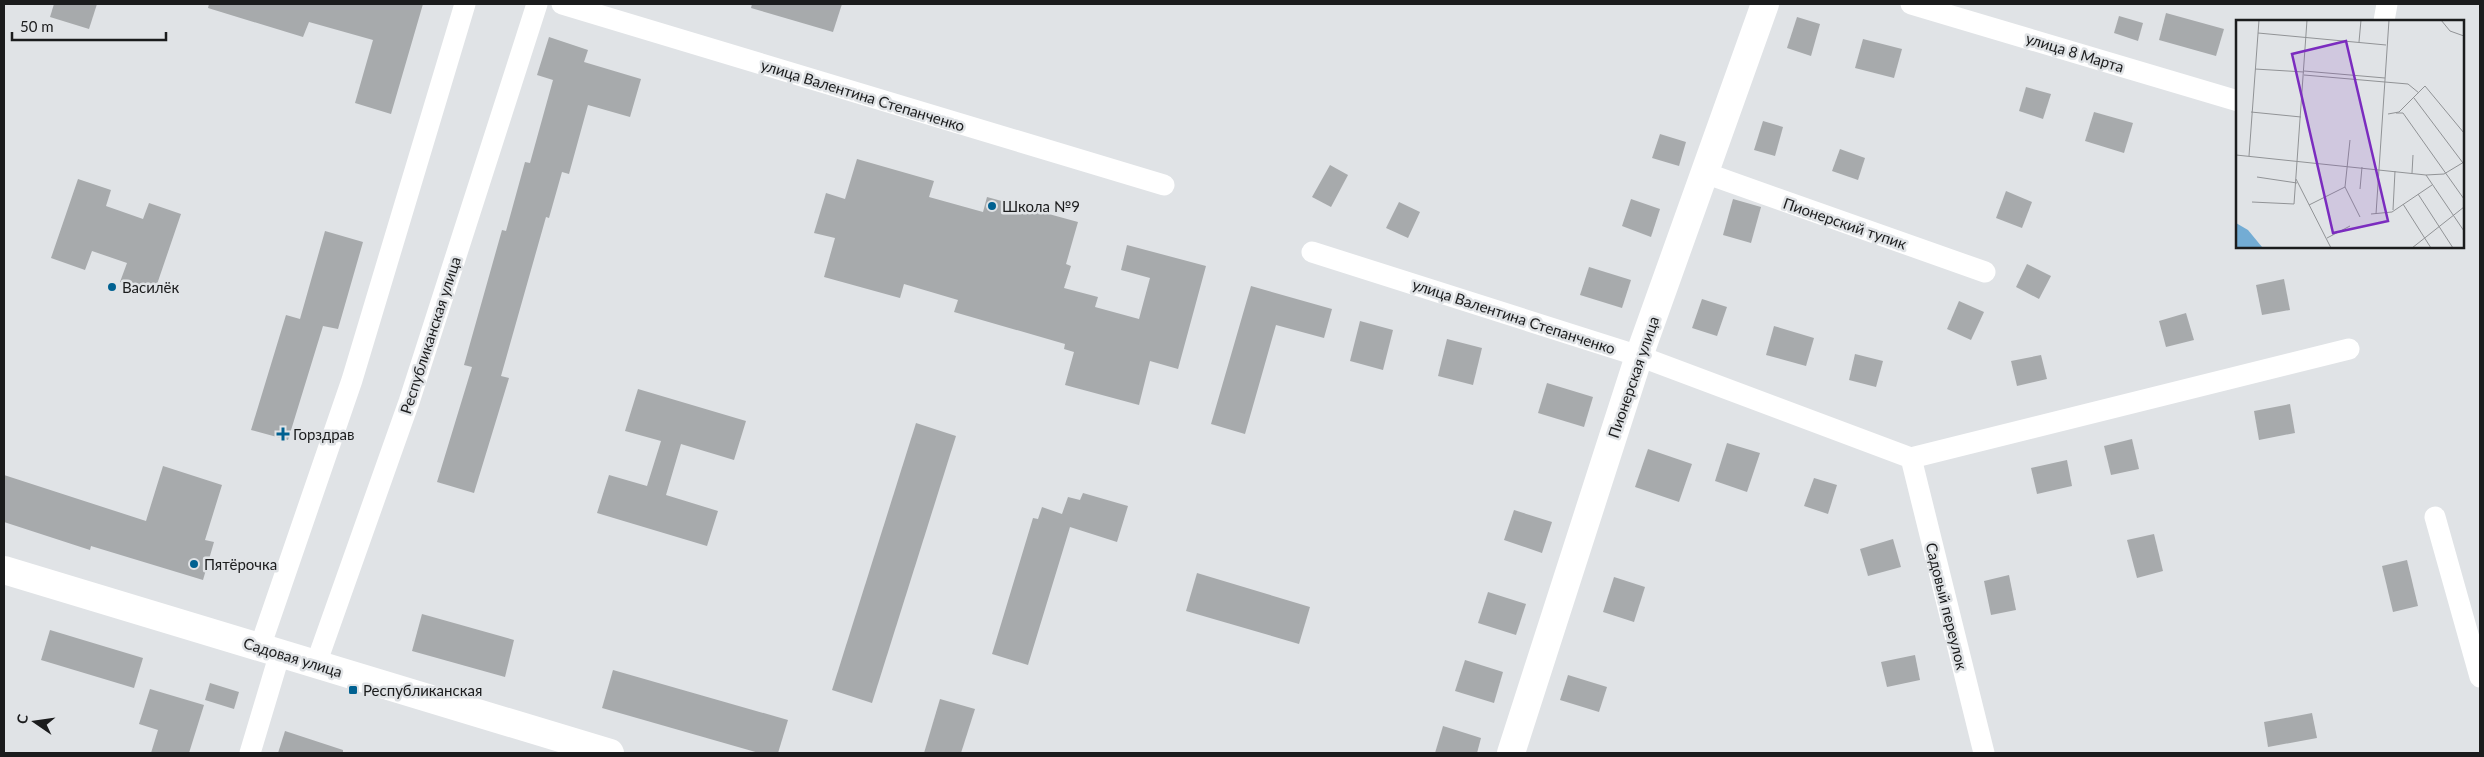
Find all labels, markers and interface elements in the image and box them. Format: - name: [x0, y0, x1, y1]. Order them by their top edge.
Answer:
- scale bar: [12, 10, 166, 42]
- text: 50 m: [20, 17, 54, 35]
- inset map: [2236, 20, 2464, 248]
- street label: улица 8 Марта: [2024, 29, 2126, 75]
- street label: улица Валентина Степанченко: [759, 55, 967, 135]
- street label: Пионерский тупик: [1781, 193, 1909, 253]
- place label: Школа №9: [1002, 197, 1080, 215]
- marker: Школа №9: [986, 200, 998, 212]
- street label: Республиканская улица: [396, 254, 464, 416]
- street label: улица Валентина Степанченко: [1410, 275, 1618, 357]
- place label: Василёк: [122, 278, 180, 296]
- marker: Василёк: [106, 281, 118, 293]
- street label: Пионерская улица: [1604, 314, 1662, 440]
- place label: Горздрав: [293, 425, 355, 443]
- marker: Горздрав: [277, 428, 289, 440]
- street label: Садовый переулок: [1922, 541, 1972, 672]
- place label: Пятёрочка: [204, 555, 277, 573]
- marker: Пятёрочка: [188, 558, 200, 570]
- street label: Садовая улица: [241, 633, 345, 681]
- place label: Республиканская: [363, 681, 482, 699]
- marker: Республиканская: [347, 684, 359, 696]
- north arrow: [10, 697, 60, 747]
- text: С: [13, 712, 31, 725]

